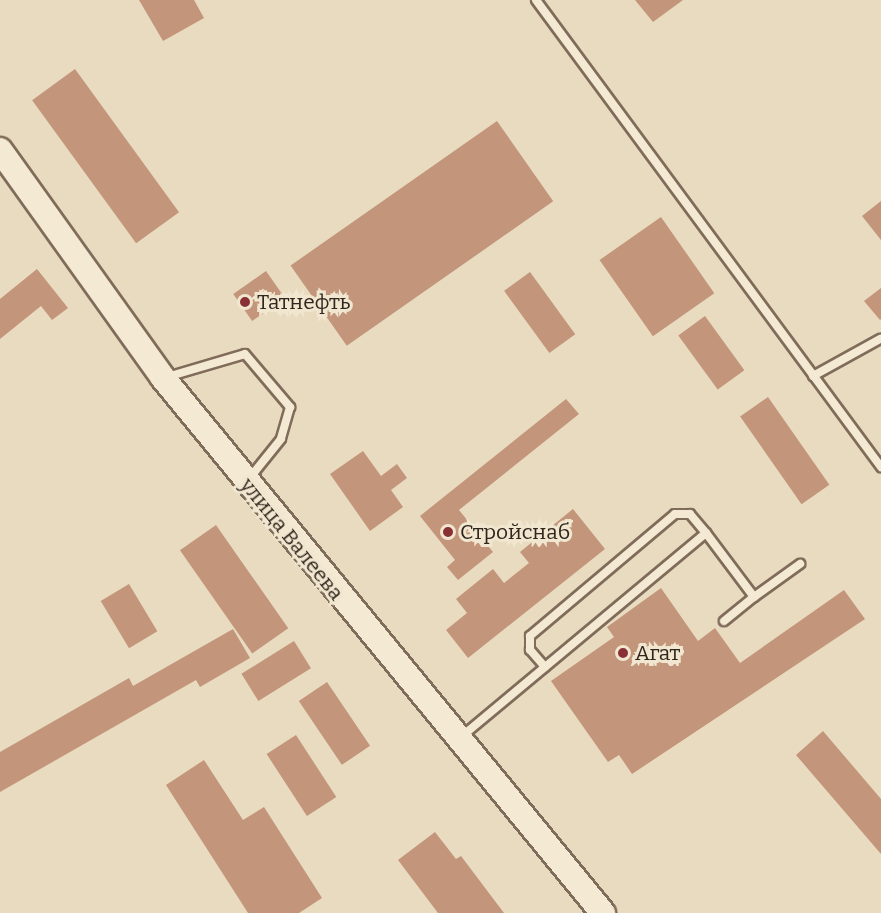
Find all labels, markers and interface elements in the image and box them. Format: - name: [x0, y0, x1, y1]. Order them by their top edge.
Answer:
- place label: Татнефть: [257, 289, 350, 315]
- marker: Татнефть: [238, 295, 252, 309]
- street label: улица Валеева: [235, 473, 349, 605]
- place label: Стройснаб: [460, 519, 570, 545]
- marker: Стройснаб: [441, 525, 455, 539]
- place label: Агат: [635, 640, 680, 666]
- marker: Агат: [616, 646, 630, 660]

